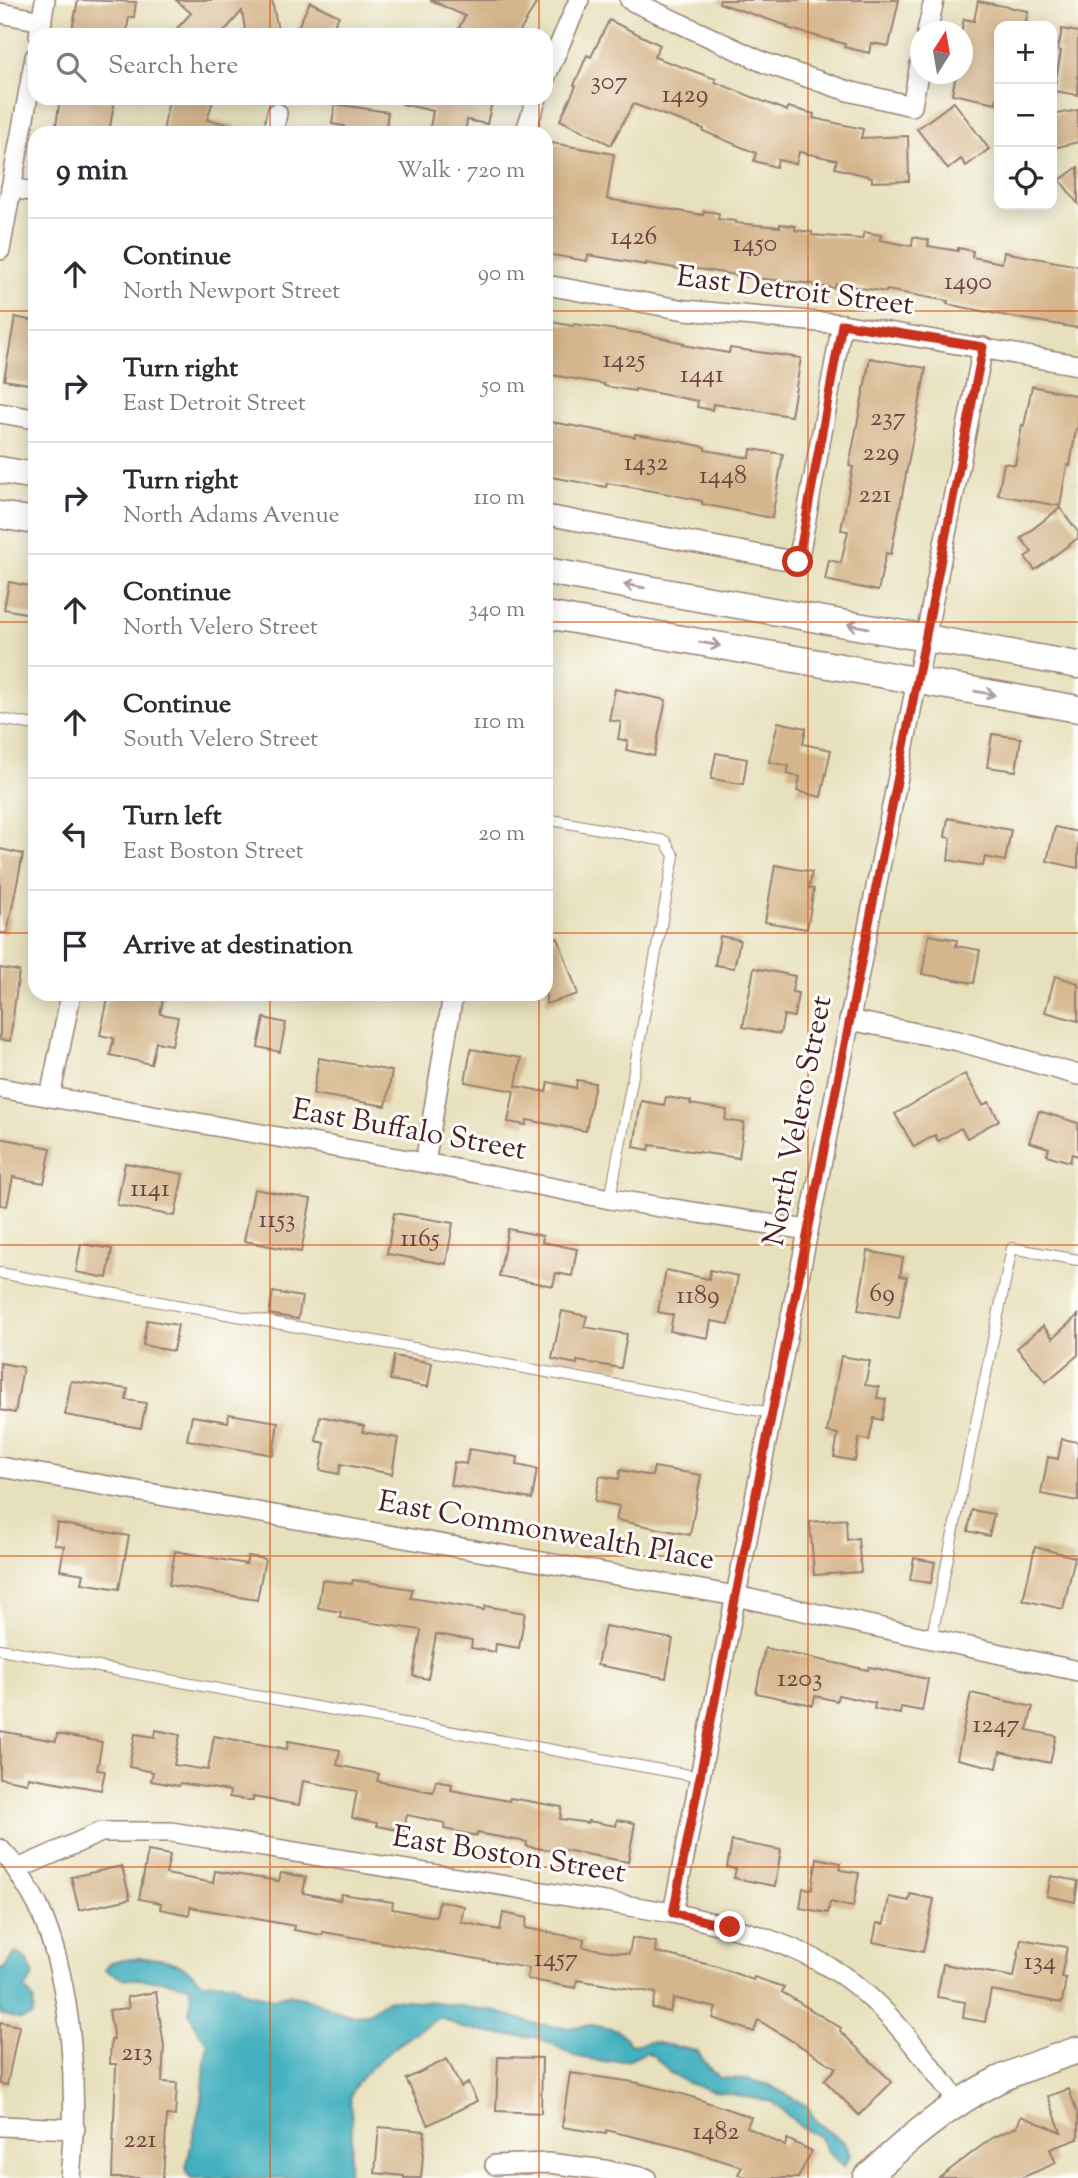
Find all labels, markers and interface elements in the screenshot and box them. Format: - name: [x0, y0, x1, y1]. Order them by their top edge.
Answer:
- north arrow: [910, 21, 973, 84]
- map controls: [994, 21, 1057, 210]
- button: +: [994, 21, 1057, 84]
- search box: [28, 28, 553, 105]
- icon: search: [52, 48, 90, 86]
- text: Search here: [108, 48, 238, 85]
- house number: 307: [590, 64, 628, 101]
- house number: 1429: [662, 77, 708, 114]
- button: −: [994, 84, 1057, 147]
- button: locate: [994, 147, 1057, 210]
- text: 9 min: [56, 150, 128, 193]
- text: Walk · 720 m: [397, 155, 525, 188]
- house number: 1426: [610, 219, 658, 256]
- house number: 1450: [733, 226, 777, 263]
- text: Continue: [123, 239, 231, 276]
- icon: ahead: [56, 255, 94, 293]
- street label: East Detroit Street: [674, 256, 916, 328]
- text: 90 m: [478, 258, 525, 291]
- house number: 1490: [944, 264, 992, 301]
- text: North Newport Street: [123, 276, 340, 309]
- house number: 1425: [602, 342, 646, 379]
- text: Turn right: [123, 351, 238, 388]
- house number: 1441: [680, 357, 724, 394]
- icon: right: [56, 367, 94, 405]
- text: 50 m: [481, 370, 525, 403]
- text: East Detroit Street: [123, 388, 306, 421]
- house number: 237: [870, 400, 906, 437]
- house number: 229: [863, 435, 899, 472]
- house number: 1432: [624, 445, 668, 482]
- house number: 1448: [699, 458, 747, 495]
- text: Turn right: [123, 463, 238, 500]
- house number: 221: [858, 477, 892, 514]
- icon: right: [56, 479, 94, 517]
- text: 110 m: [474, 482, 525, 515]
- text: North Adams Avenue: [123, 500, 339, 533]
- route start: [782, 546, 813, 577]
- text: Continue: [123, 575, 231, 612]
- one-way arrow: [623, 579, 646, 592]
- icon: ahead: [56, 591, 94, 629]
- text: 340 m: [468, 594, 525, 627]
- text: North Velero Street: [123, 612, 318, 645]
- one-way arrow: [847, 619, 870, 632]
- one-way arrow: [698, 638, 721, 651]
- one-way arrow: [973, 686, 996, 700]
- text: Continue: [123, 687, 231, 724]
- icon: ahead: [56, 703, 94, 741]
- text: 110 m: [474, 706, 525, 739]
- text: South Velero Street: [123, 724, 318, 757]
- text: Turn left: [123, 799, 222, 836]
- icon: left: [56, 815, 94, 853]
- text: 20 m: [478, 818, 525, 851]
- text: East Boston Street: [123, 836, 304, 869]
- icon: arrive: [56, 927, 94, 965]
- text: Arrive at destination: [123, 928, 353, 965]
- street label: North Velero Street: [754, 992, 844, 1250]
- street label: East Buffalo Street: [289, 1089, 529, 1173]
- house number: 1141: [130, 1171, 170, 1208]
- house number: 1153: [258, 1202, 296, 1239]
- house number: 1165: [400, 1221, 440, 1258]
- house number: 69: [869, 1276, 895, 1313]
- house number: 1189: [676, 1278, 720, 1315]
- street label: East Commonwealth Place: [375, 1481, 717, 1583]
- house number: 1203: [777, 1661, 823, 1698]
- house number: 1247: [972, 1707, 1020, 1744]
- street label: East Boston Street: [389, 1816, 629, 1896]
- route end: [714, 1911, 745, 1942]
- house number: 1457: [534, 1941, 578, 1978]
- house number: 134: [1024, 1944, 1056, 1981]
- house number: 213: [121, 2035, 153, 2072]
- house number: 1482: [693, 2114, 739, 2151]
- house number: 221: [123, 2122, 157, 2159]

